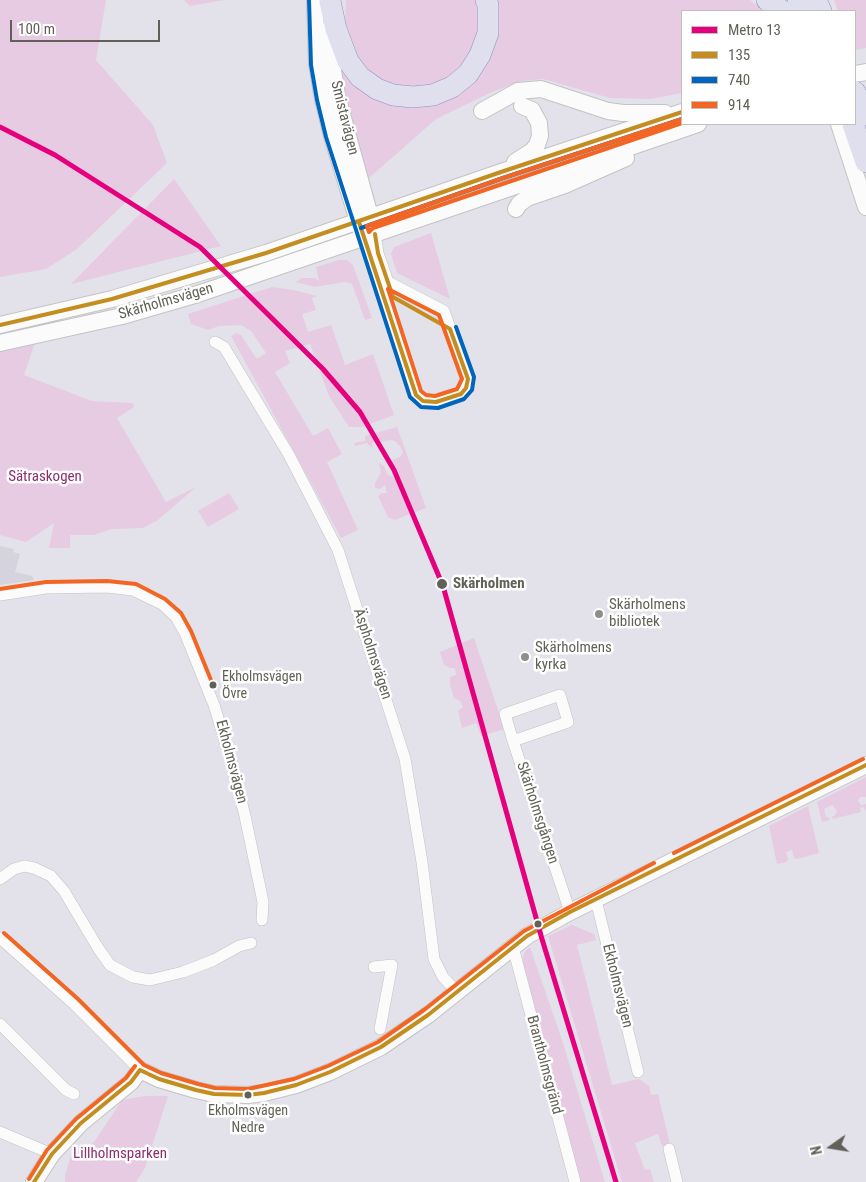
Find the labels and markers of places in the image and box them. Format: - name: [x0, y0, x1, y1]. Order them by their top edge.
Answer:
- place label: Skärholmen: [453, 575, 525, 593]
- marker: Skärholmen: [435, 577, 449, 591]
- place label: Skärholmens bibliotek: [609, 596, 686, 631]
- marker: Skärholmens bibliotek: [593, 608, 605, 620]
- place label: Skärholmens kyrka: [535, 639, 612, 674]
- marker: Skärholmens kyrka: [519, 651, 531, 663]
- place label: Ekholmsvägen Övre: [222, 669, 302, 702]
- marker: Ekholmsvägen Övre: [208, 680, 218, 690]
- unlabelled marker: [533, 919, 543, 929]
- marker: Ekholmsvägen Nedre: [243, 1090, 253, 1100]
- place label: Ekholmsvägen Nedre: [208, 1103, 288, 1136]

